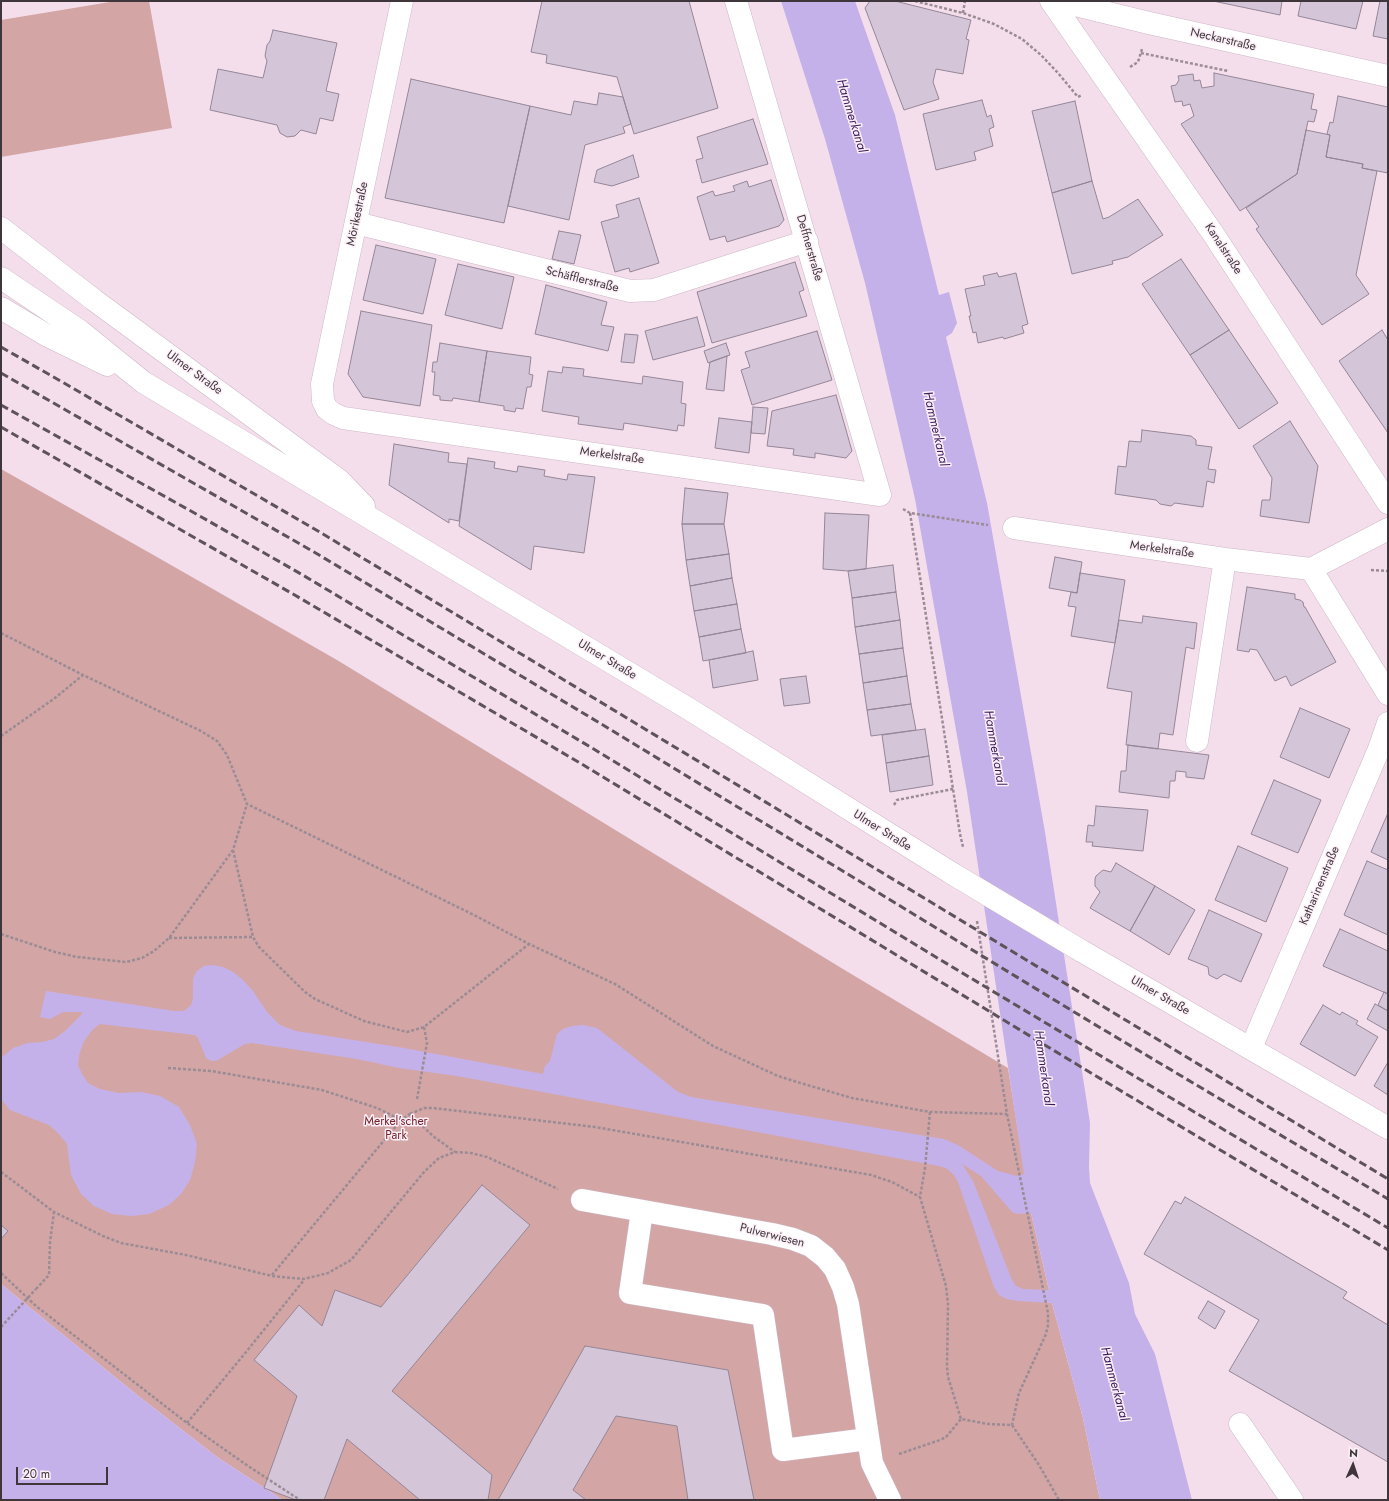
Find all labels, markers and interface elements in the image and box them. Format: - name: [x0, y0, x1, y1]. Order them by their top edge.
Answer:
- street label: Neckarstraße: [1189, 25, 1257, 55]
- water label: Hammerkanal: [832, 77, 870, 155]
- street label: Mörikestraße: [344, 181, 372, 247]
- street label: Deffnerstraße: [793, 213, 825, 283]
- street label: Kanalstraße: [1201, 221, 1245, 277]
- street label: Schäfflerstraße: [544, 264, 620, 296]
- street label: Ulmer Straße: [163, 348, 225, 398]
- water label: Hammerkanal: [919, 390, 951, 468]
- street label: Merkelstraße: [579, 444, 645, 468]
- street label: Merkelstraße: [1129, 538, 1195, 562]
- street label: Ulmer Straße: [575, 637, 639, 683]
- water label: Hammerkanal: [980, 709, 1008, 787]
- street label: Ulmer Straße: [850, 807, 914, 855]
- street label: Katharinenstraße: [1297, 844, 1343, 928]
- street label: Ulmer Straße: [1128, 973, 1192, 1019]
- water label: Hammerkanal: [1030, 1029, 1056, 1107]
- park label: Merkel'scher Park: [364, 1115, 428, 1143]
- street label: Pulverwiesen: [738, 1221, 806, 1251]
- water label: Hammerkanal: [1097, 1345, 1131, 1423]
- north arrow: [1333, 1445, 1373, 1485]
- text: N: [1349, 1445, 1358, 1461]
- scale bar: [18, 1459, 110, 1485]
- text: 20 m: [23, 1465, 50, 1483]

